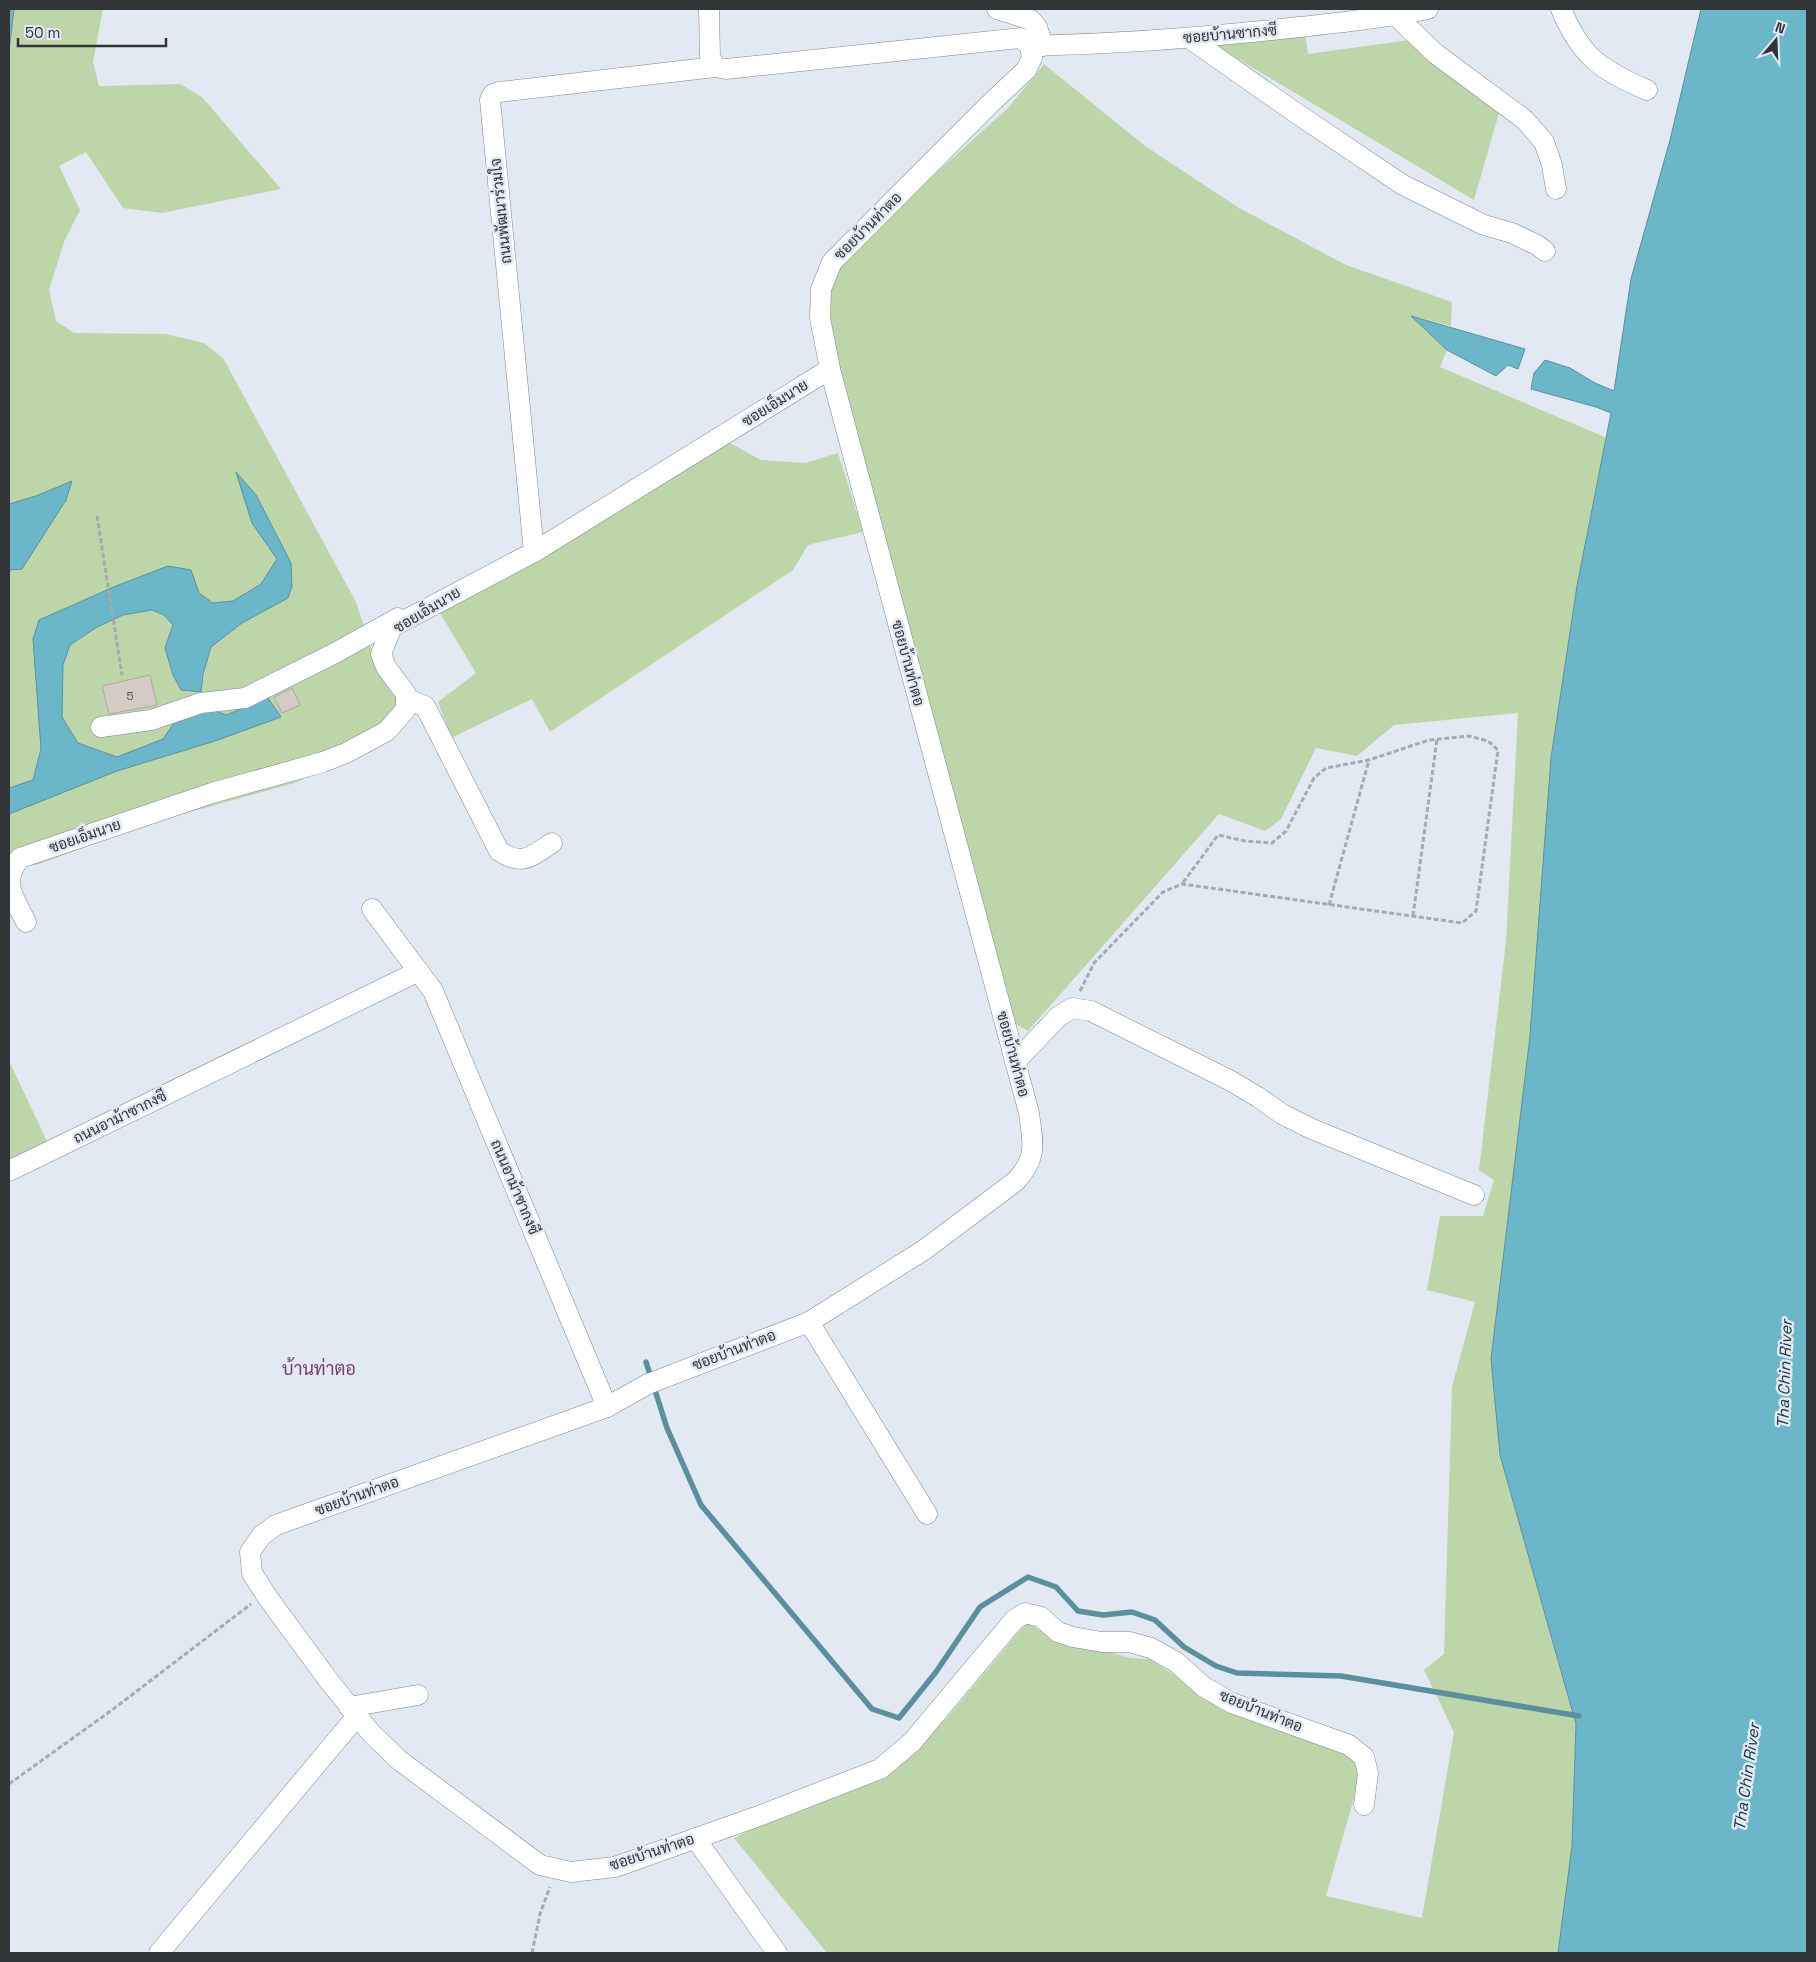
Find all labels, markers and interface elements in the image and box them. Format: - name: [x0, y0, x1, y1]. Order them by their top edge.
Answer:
- scale bar: [18, 15, 165, 47]
- north arrow: [1751, 15, 1801, 65]
- text: N: [1773, 18, 1788, 38]
- street label: ซอยบ้านซากงซี: [1182, 20, 1278, 47]
- text: 50 m: [25, 23, 60, 42]
- street label: ถนนพัฒนาร่วมใจ: [486, 157, 515, 265]
- street label: ซอยบ้านท่าตอ: [830, 188, 906, 264]
- street label: ซอยเอ็มนาย: [737, 374, 811, 430]
- street label: ซอยเอ็มนาย: [389, 581, 464, 637]
- street label: ซอยบ้านท่าตอ: [888, 618, 929, 708]
- house number: 5: [126, 688, 134, 704]
- street label: ซอยเอ็มนาย: [46, 813, 123, 857]
- street label: ซอยบ้านท่าตอ: [993, 1009, 1034, 1099]
- street label: ถนนอาม้าซากงซี: [70, 1086, 170, 1147]
- street label: ถนนอาม้าซากงซี: [487, 1136, 544, 1237]
- water label: Tha Chin River: [1772, 1318, 1797, 1428]
- street label: ซอยบ้านท่าตอ: [689, 1325, 778, 1374]
- district label: บ้านท่าตอ: [282, 1357, 356, 1380]
- street label: ซอยบ้านท่าตอ: [312, 1472, 402, 1520]
- street label: ซอยบ้านท่าตอ: [1217, 1685, 1306, 1736]
- water label: Tha Chin River: [1729, 1720, 1765, 1832]
- street label: ซอยบ้านท่าตอ: [607, 1829, 697, 1874]

